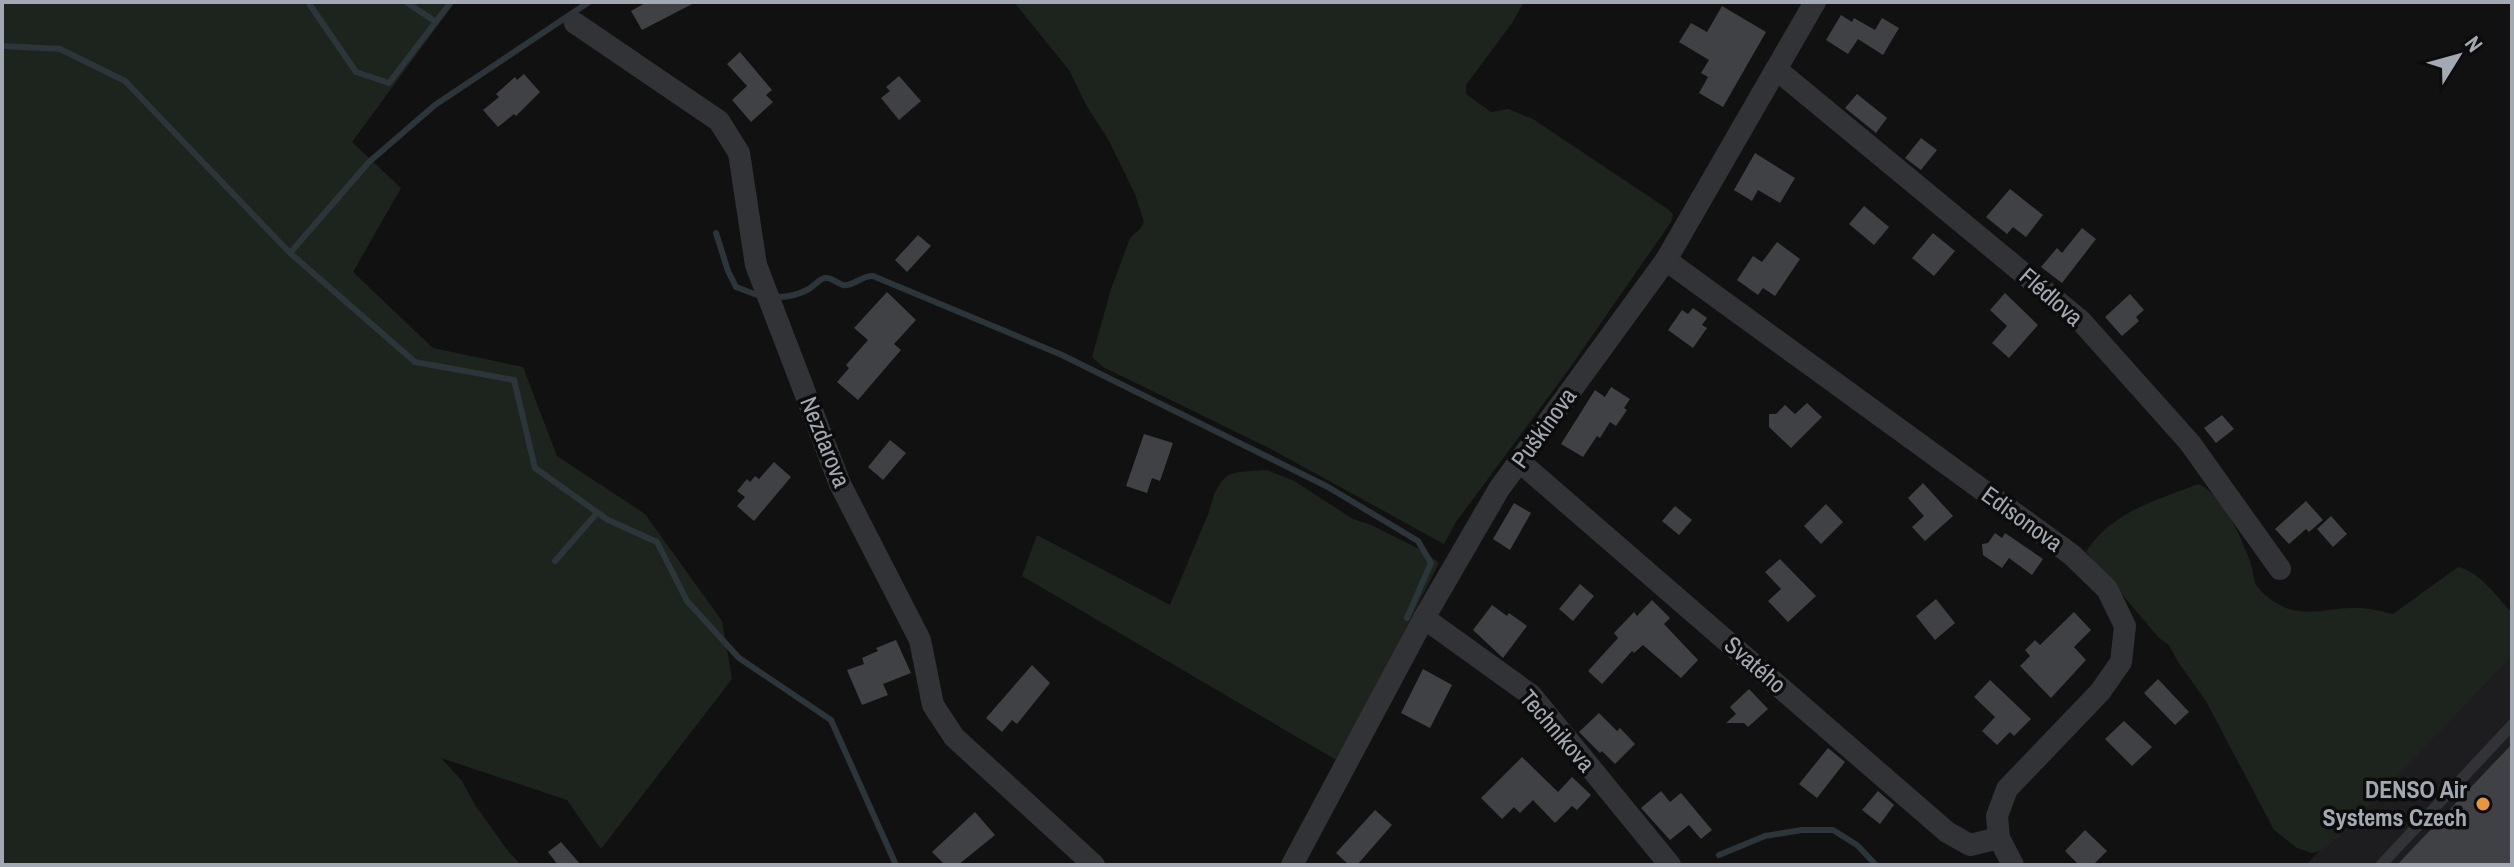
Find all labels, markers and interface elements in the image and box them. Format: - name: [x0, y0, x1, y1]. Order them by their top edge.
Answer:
- north arrow: [2418, 16, 2498, 96]
- text: N: [2458, 30, 2490, 58]
- street label: Flédlova: [2013, 260, 2090, 333]
- street label: Puškinova: [1503, 381, 1583, 474]
- street label: Nezdarova: [793, 392, 859, 492]
- street label: Edisonova: [1976, 478, 2070, 559]
- street label: Svatého: [1718, 628, 1793, 700]
- street label: Technikova: [1513, 682, 1603, 778]
- place label: DENSO Air Systems Czech: [2323, 773, 2467, 833]
- marker: DENSO Air Systems Czech: [2474, 795, 2492, 813]

